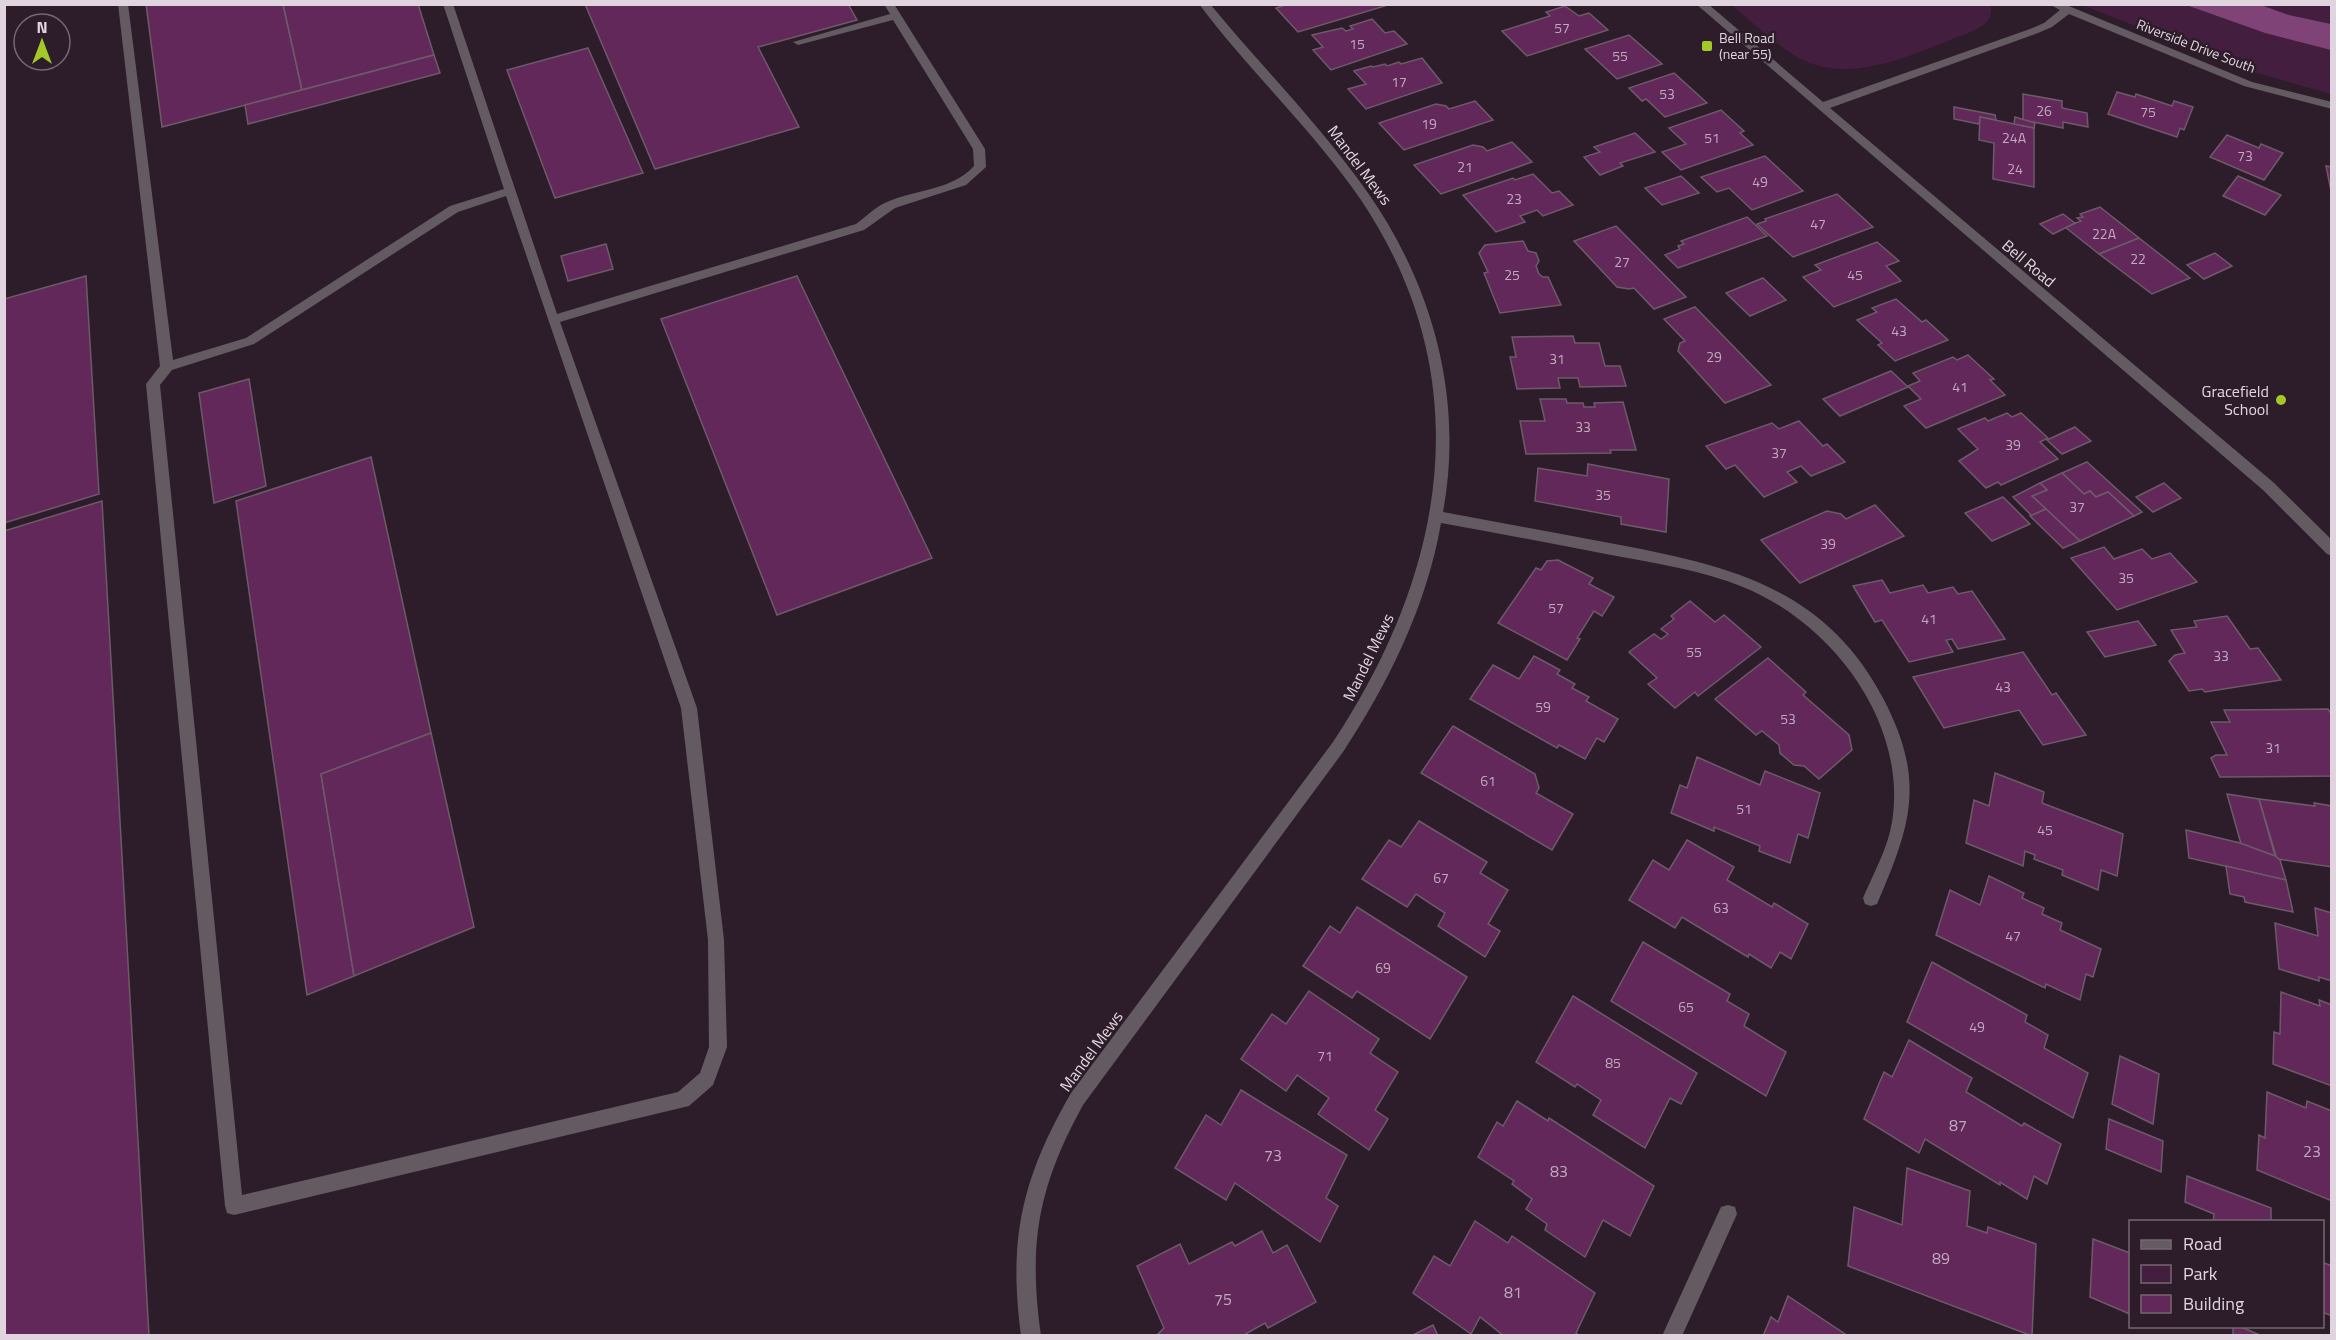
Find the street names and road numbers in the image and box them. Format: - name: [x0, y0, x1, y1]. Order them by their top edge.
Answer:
- street label: Riverside Drive South: [2134, 13, 2259, 78]
- street label: Mandel Mews: [1322, 120, 1398, 210]
- street label: Bell Road: [1997, 233, 2061, 293]
- street label: Mandel Mews: [1336, 609, 1400, 705]
- street label: Mandel Mews: [1053, 1006, 1129, 1096]

